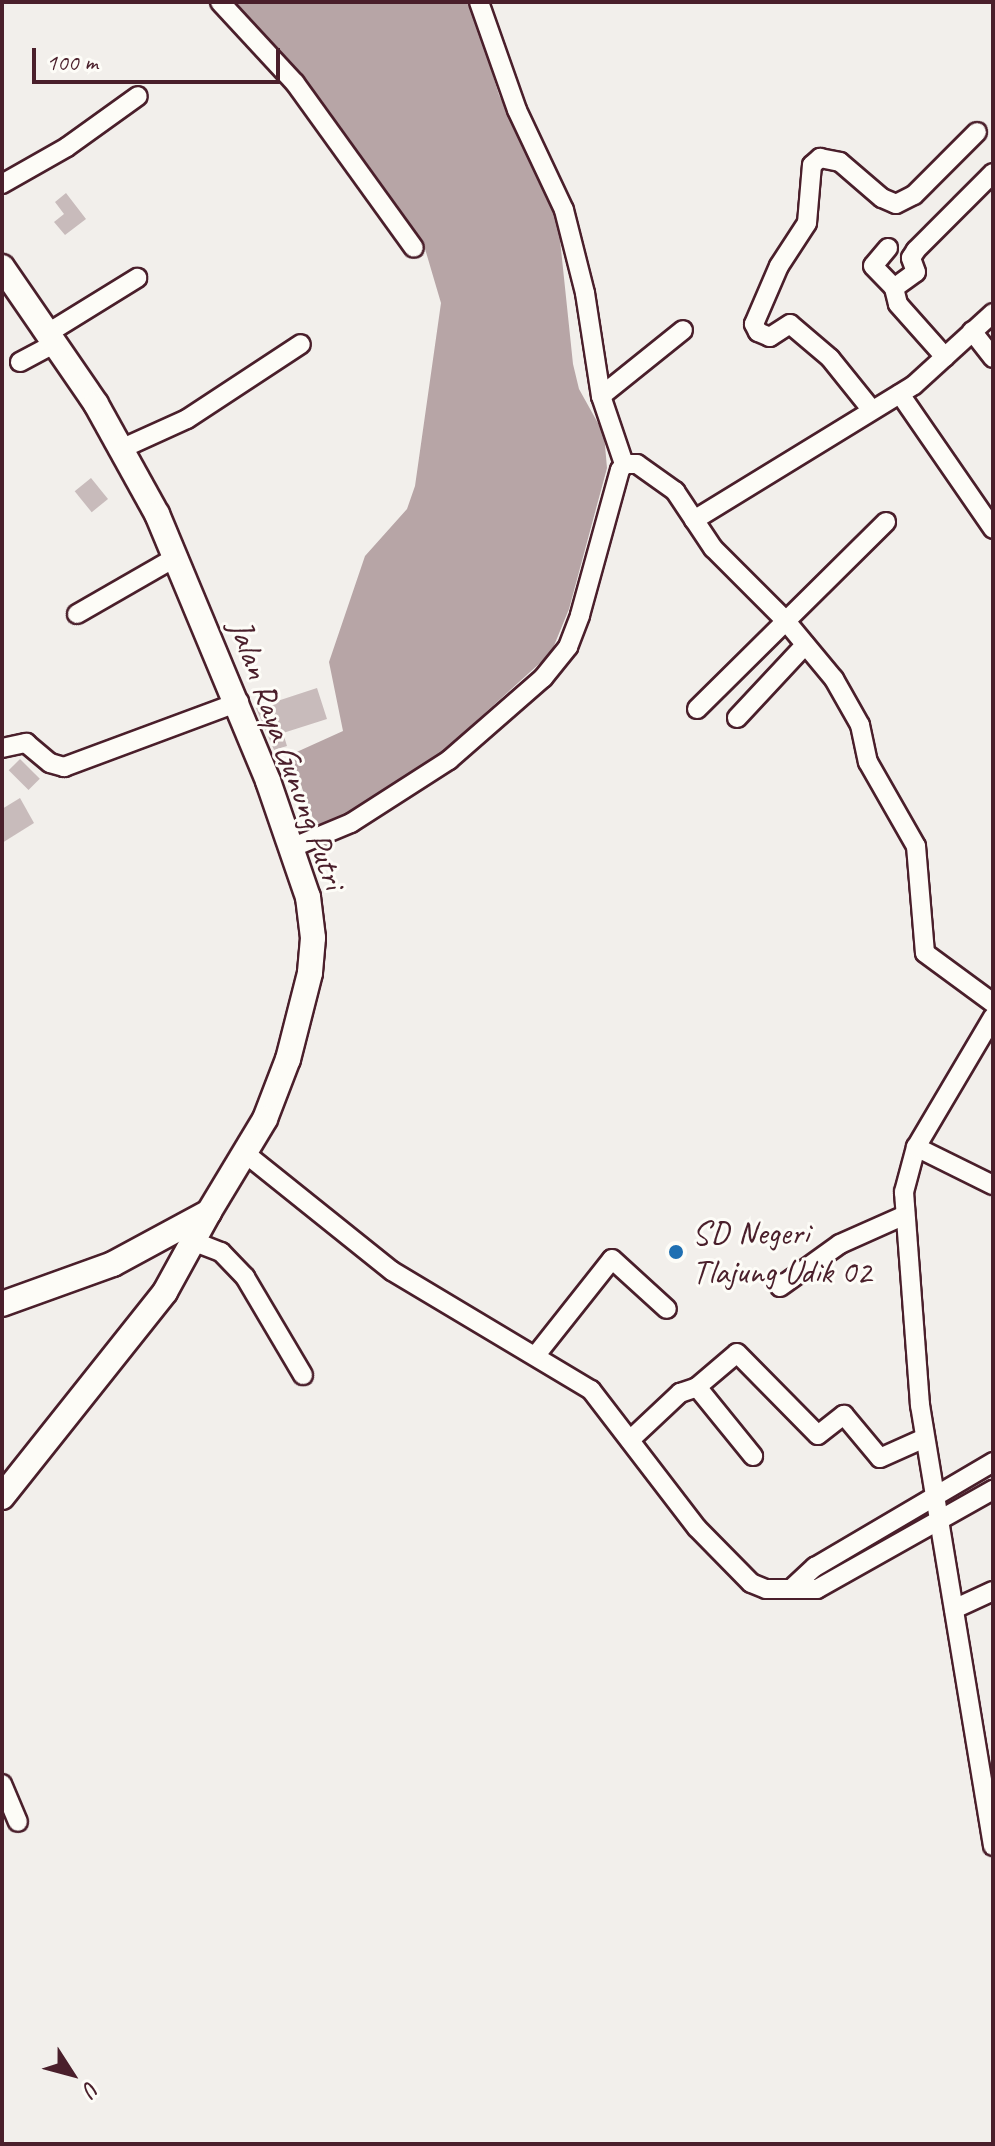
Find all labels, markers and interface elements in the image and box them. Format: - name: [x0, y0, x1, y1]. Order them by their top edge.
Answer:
- scale bar: [36, 32, 284, 82]
- text: 100 m: [46, 47, 98, 77]
- street label: Jalan Raya Gunung Putri: [220, 614, 356, 894]
- place label: SD Negeri Tlajung Udik 02: [692, 1212, 871, 1292]
- marker: SD Negeri Tlajung Udik 02: [667, 1243, 685, 1261]
- north arrow: [32, 2034, 112, 2114]
- text: U: [77, 2076, 106, 2101]

